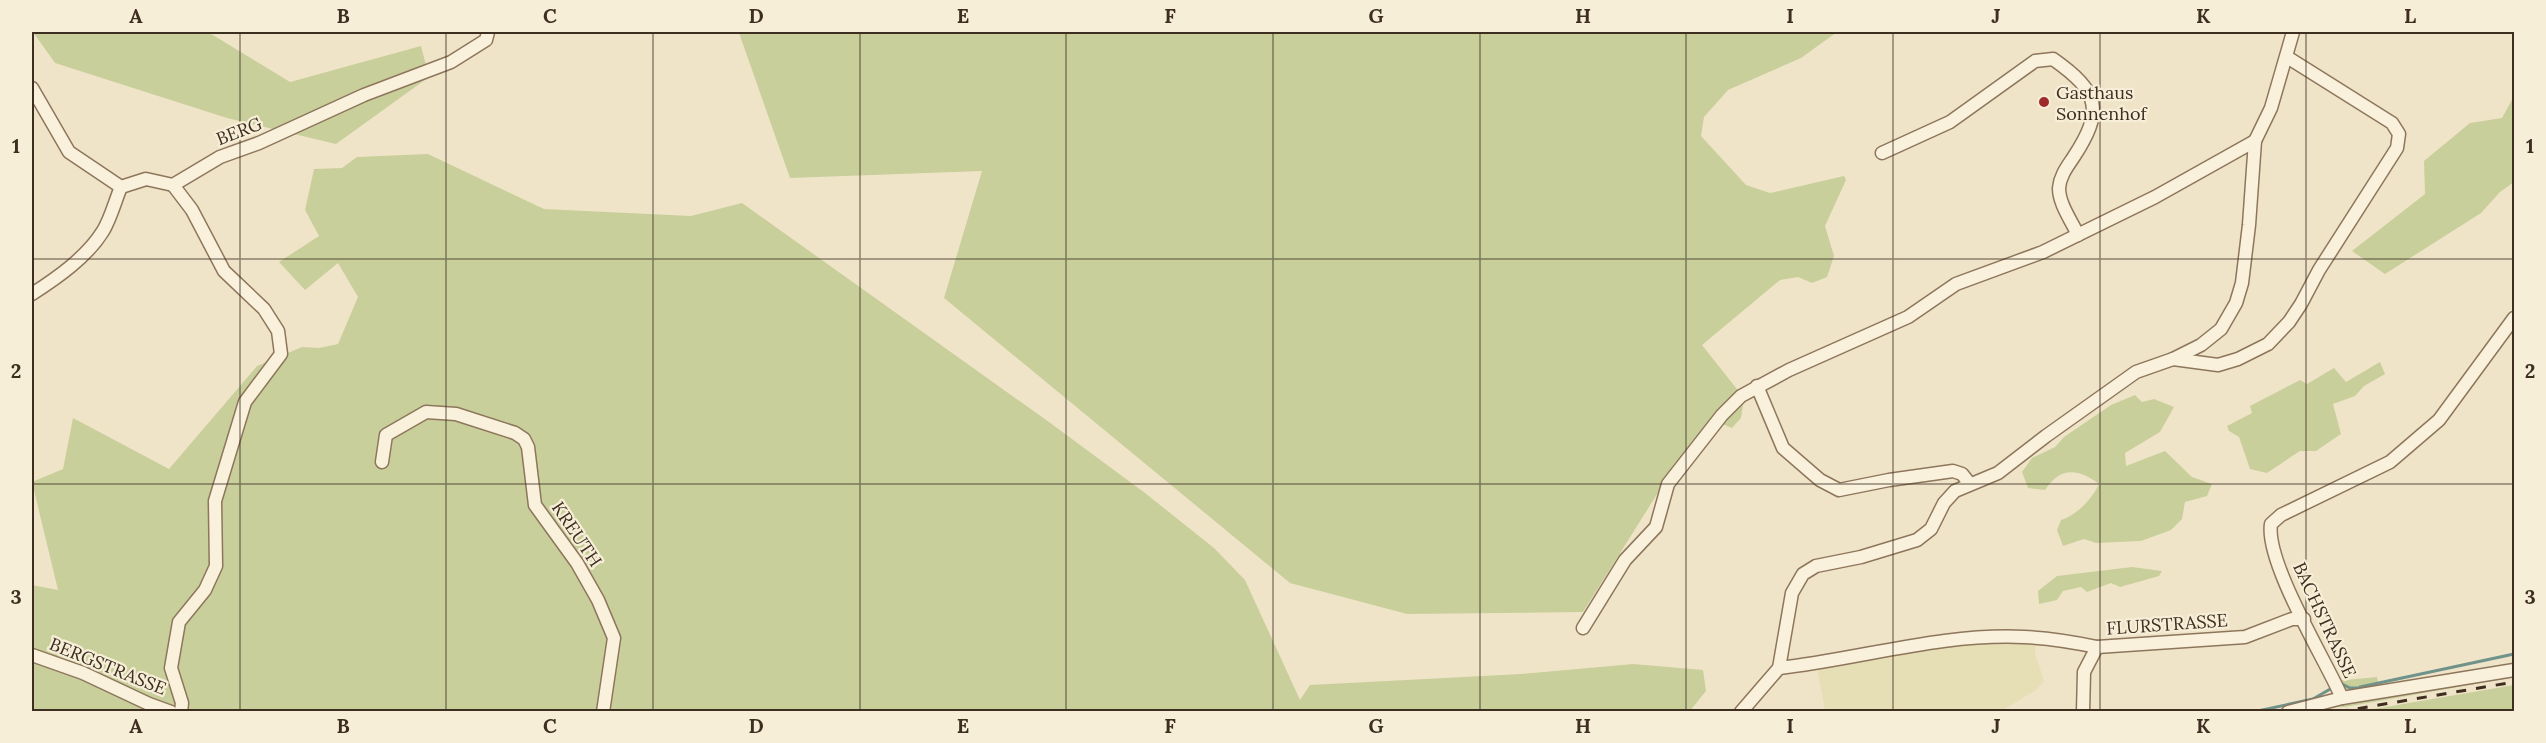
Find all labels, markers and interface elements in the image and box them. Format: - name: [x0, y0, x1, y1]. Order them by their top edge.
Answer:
- text: A: [129, 3, 143, 28]
- text: B: [336, 3, 350, 28]
- text: C: [543, 3, 557, 28]
- text: D: [748, 3, 764, 28]
- text: E: [957, 3, 969, 28]
- text: F: [1164, 3, 1176, 28]
- text: G: [1368, 3, 1384, 28]
- text: H: [1575, 3, 1591, 28]
- text: I: [1786, 3, 1794, 28]
- text: J: [1991, 3, 2001, 28]
- text: K: [2196, 3, 2211, 28]
- text: L: [2404, 3, 2416, 28]
- place label: Gasthaus Sonnenhof: [2056, 81, 2148, 125]
- marker: Gasthaus Sonnenhof: [2037, 95, 2051, 109]
- street label: BERG: [213, 112, 265, 150]
- text: 1: [12, 133, 20, 158]
- text: 1: [2526, 133, 2534, 158]
- text: 2: [11, 358, 21, 383]
- text: 2: [2525, 358, 2535, 383]
- street label: KREUTH: [547, 497, 607, 571]
- street label: BACHSTRASSE: [2288, 558, 2362, 682]
- text: 3: [10, 584, 22, 609]
- text: 3: [2524, 584, 2536, 609]
- street label: FLURSTRASSE: [2105, 608, 2229, 640]
- street label: BERGSTRASSE: [46, 632, 170, 700]
- text: A: [129, 713, 143, 738]
- text: B: [336, 713, 350, 738]
- text: C: [543, 713, 557, 738]
- text: D: [748, 713, 764, 738]
- text: E: [957, 713, 969, 738]
- text: F: [1164, 713, 1176, 738]
- text: G: [1368, 713, 1384, 738]
- text: H: [1575, 713, 1591, 738]
- text: I: [1786, 713, 1794, 738]
- text: J: [1991, 713, 2001, 738]
- text: K: [2196, 713, 2211, 738]
- text: L: [2404, 713, 2416, 738]

